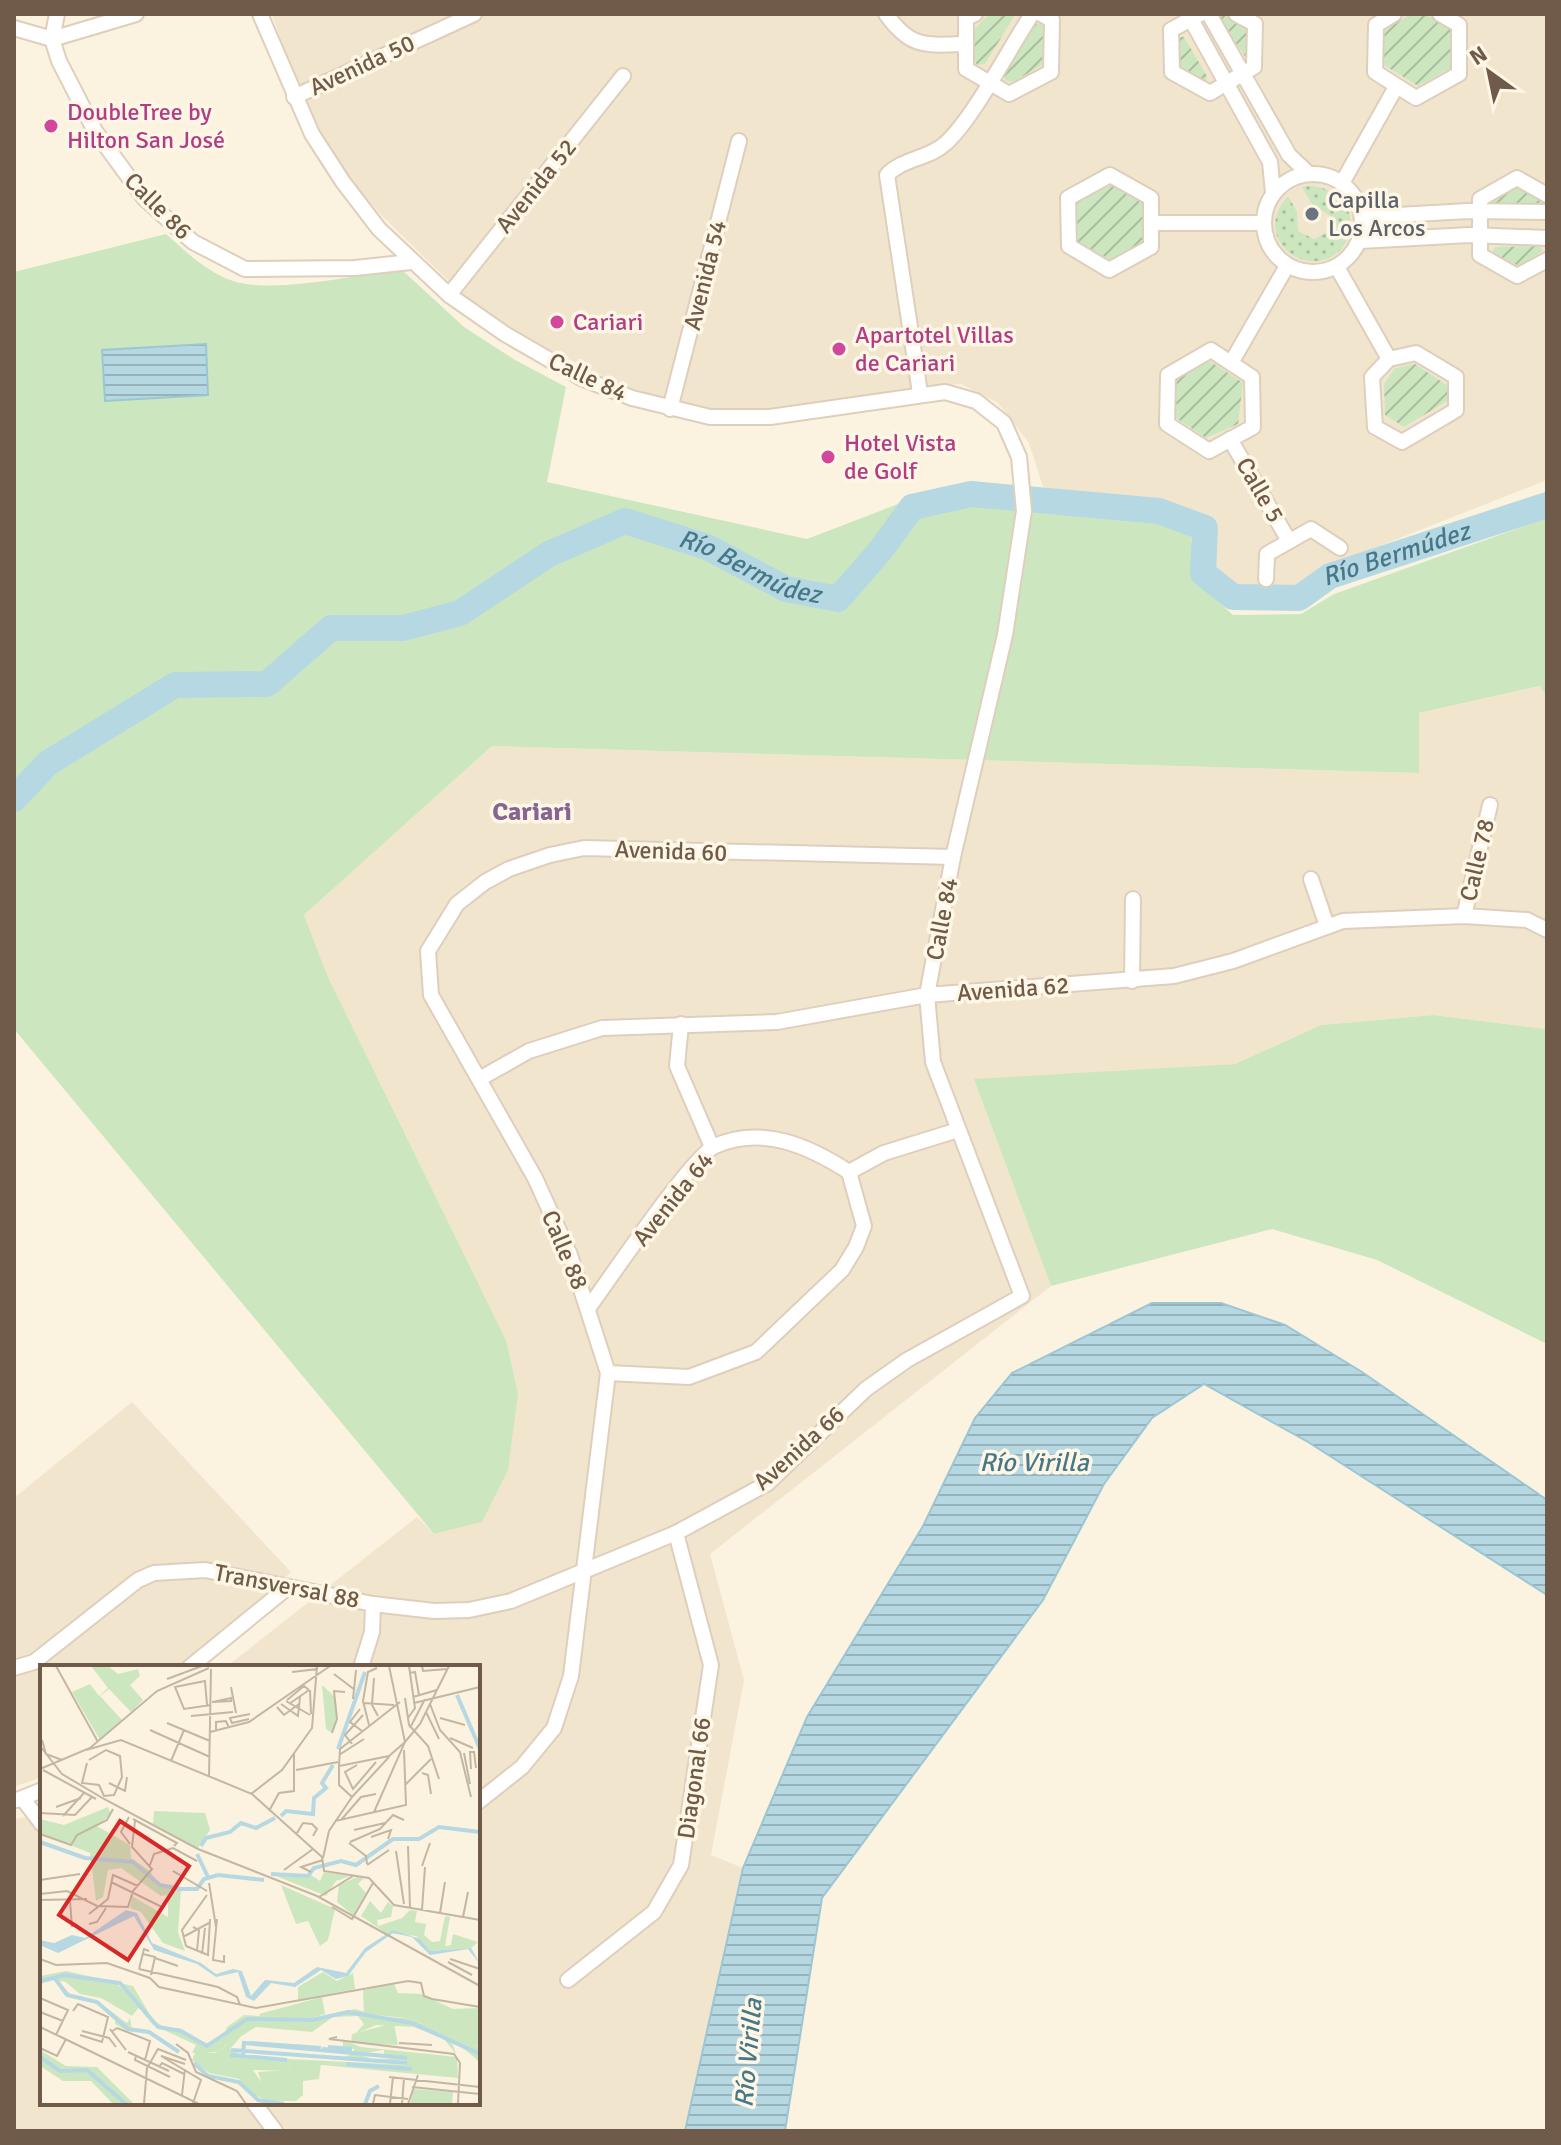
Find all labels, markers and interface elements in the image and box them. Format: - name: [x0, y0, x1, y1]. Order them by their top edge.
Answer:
- street label: Avenida 50: [305, 28, 419, 102]
- north arrow: [1449, 32, 1529, 112]
- text: N: [1465, 40, 1492, 71]
- place label: DoubleTree by Hilton San José: [67, 97, 225, 155]
- marker: DoubleTree by Hilton San José: [42, 117, 60, 135]
- street label: Avenida 52: [489, 133, 583, 239]
- street label: Calle 86: [118, 166, 198, 246]
- place label: Capilla Los Arcos: [1328, 185, 1425, 243]
- marker: Capilla Los Arcos: [1303, 205, 1321, 223]
- street label: Avenida 54: [677, 217, 733, 333]
- place label: Cariari: [573, 307, 643, 337]
- marker: Cariari: [548, 313, 566, 331]
- place label: Apartotel Villas de Cariari: [855, 320, 1014, 378]
- marker: Apartotel Villas de Cariari: [830, 340, 848, 358]
- street label: Calle 84: [544, 346, 632, 408]
- place label: Hotel Vista de Golf: [844, 428, 956, 486]
- marker: Hotel Vista de Golf: [819, 448, 837, 466]
- street label: Calle 5: [1229, 452, 1291, 528]
- water label: Río Bermúdez: [1318, 515, 1476, 593]
- water label: Río Bermúdez: [674, 523, 826, 612]
- district label: Cariari: [492, 796, 572, 828]
- street label: Calle 78: [1453, 816, 1501, 904]
- street label: Avenida 60: [614, 834, 728, 868]
- street label: Calle 84: [919, 875, 965, 963]
- street label: Avenida 62: [956, 970, 1070, 1008]
- street label: Avenida 64: [626, 1146, 720, 1252]
- street label: Calle 88: [535, 1206, 595, 1294]
- street label: Avenida 66: [747, 1399, 851, 1497]
- water label: Río Virilla: [979, 1447, 1089, 1479]
- street label: Transversal 88: [212, 1557, 362, 1615]
- inset map: [40, 1665, 480, 2105]
- street label: Diagonal 66: [671, 1715, 717, 1841]
- water label: Río Virilla: [728, 1996, 770, 2109]

